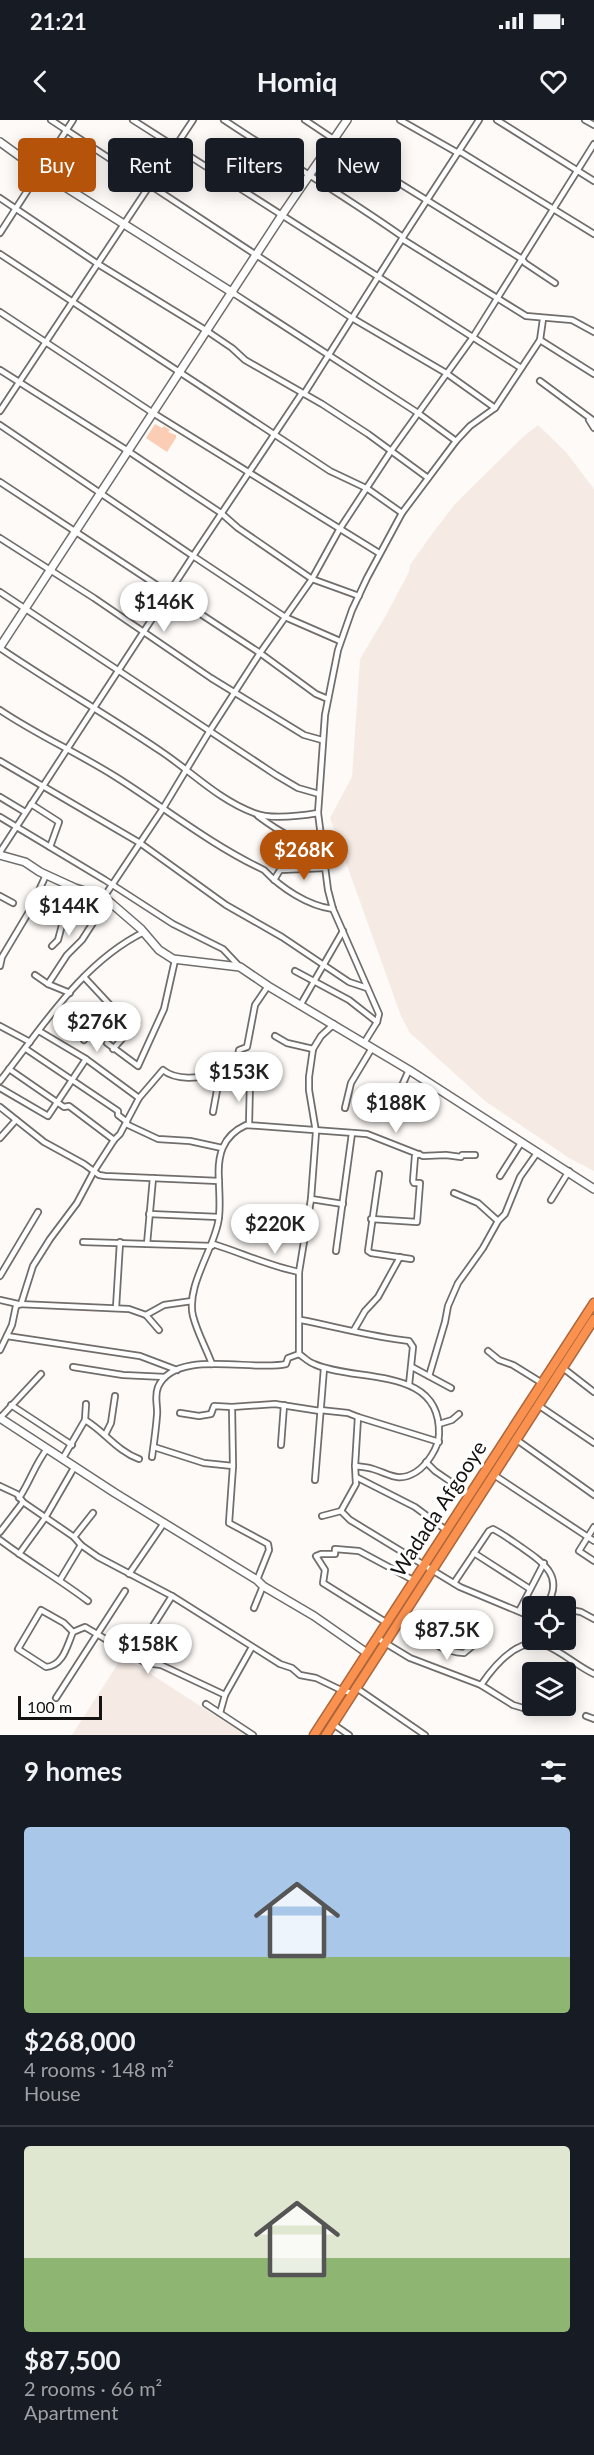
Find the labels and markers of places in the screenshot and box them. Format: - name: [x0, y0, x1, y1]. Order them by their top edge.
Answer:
- pin: $146K: [122, 582, 206, 633]
- pin: $268K: [262, 830, 346, 881]
- pin: $144K: [27, 886, 111, 937]
- pin: $276K: [55, 1002, 139, 1053]
- pin: $153K: [197, 1052, 281, 1103]
- pin: $188K: [354, 1083, 438, 1134]
- pin: $220K: [233, 1204, 317, 1255]
- pin: $87.5K: [398, 1610, 496, 1661]
- pin: $158K: [106, 1624, 190, 1675]

